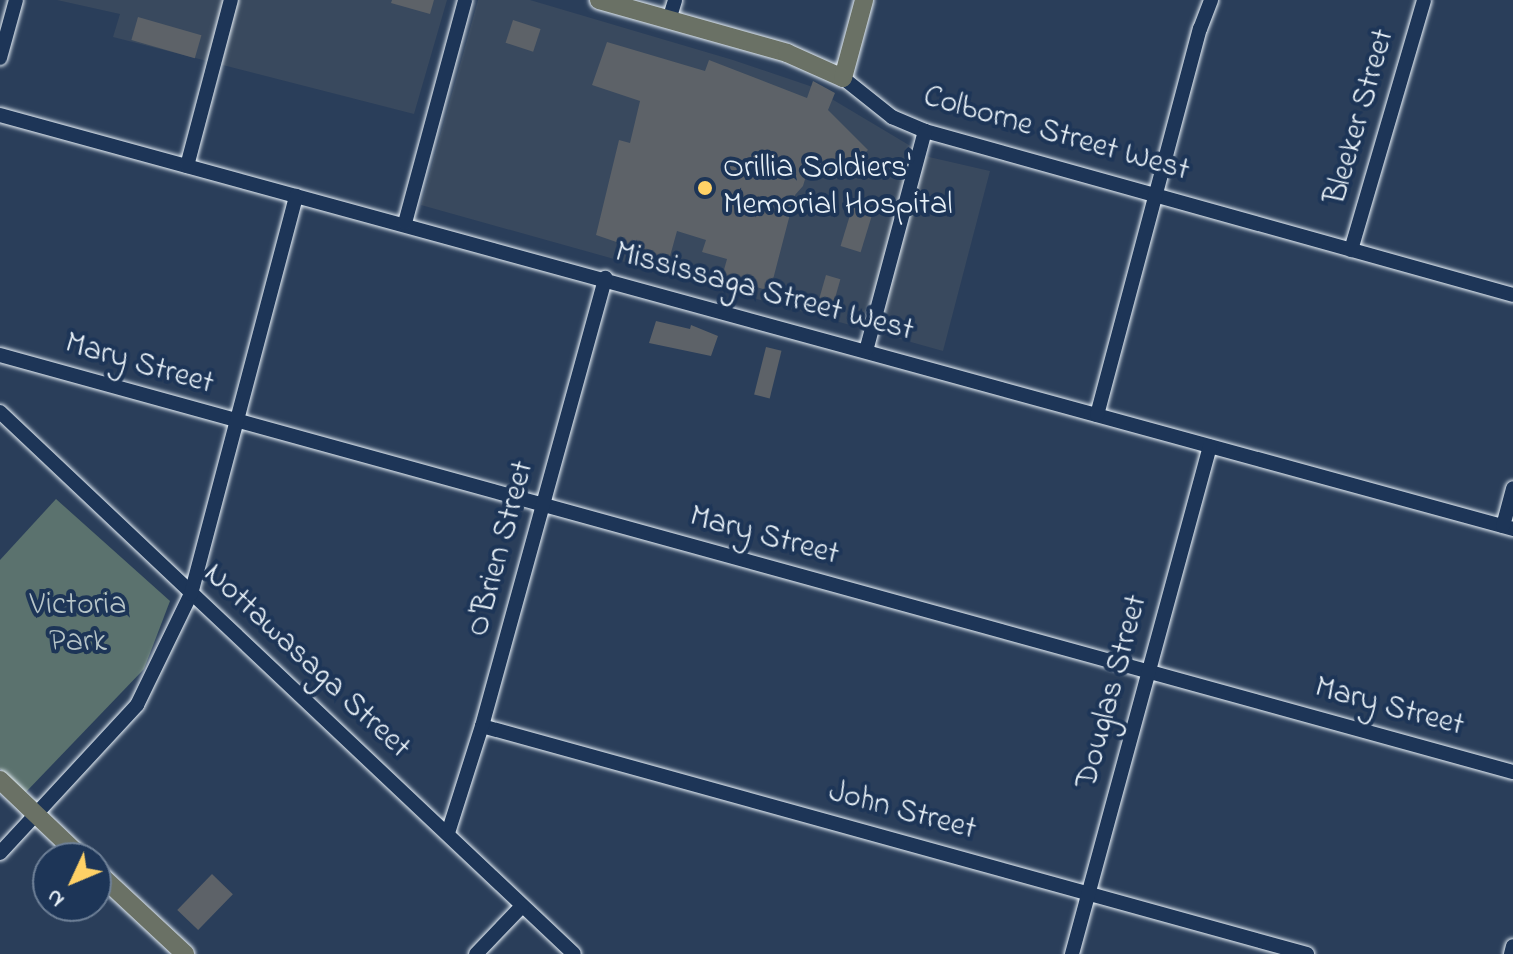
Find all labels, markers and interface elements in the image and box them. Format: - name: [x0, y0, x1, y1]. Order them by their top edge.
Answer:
- street label: Bleeker Street: [1318, 25, 1404, 209]
- street label: Colborne Street West: [919, 79, 1193, 191]
- place label: Orillia Soldiers' Memorial Hospital: [723, 151, 953, 226]
- marker: Orillia Soldiers' Memorial Hospital: [694, 177, 716, 199]
- street label: Mississaga Street West: [610, 235, 918, 351]
- street label: Mary Street: [60, 325, 218, 405]
- street label: O'Brien Street: [460, 457, 544, 641]
- street label: Mary Street: [685, 499, 843, 575]
- street label: Nottawasaga Street: [194, 556, 418, 768]
- park label: Victoria Park: [30, 588, 126, 663]
- street label: Douglas Street: [1069, 591, 1157, 793]
- street label: Mary Street: [1310, 670, 1468, 746]
- street label: John Street: [824, 774, 980, 850]
- north arrow: [32, 842, 112, 922]
- text: N: [40, 881, 73, 914]

